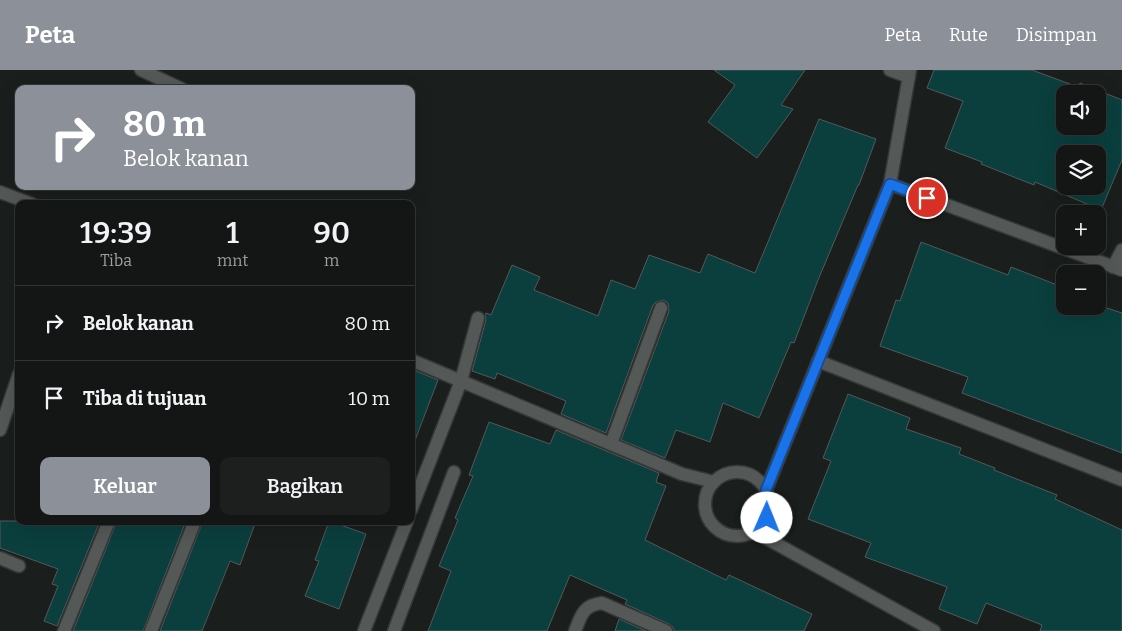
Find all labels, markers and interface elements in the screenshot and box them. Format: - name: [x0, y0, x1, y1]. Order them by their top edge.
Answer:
- text: Peta: [25, 21, 75, 49]
- text: Peta: [885, 24, 921, 46]
- text: Rute: [949, 24, 988, 46]
- text: Disimpan: [1016, 24, 1097, 46]
- map controls: [1056, 85, 1106, 315]
- button: sound: [1056, 85, 1106, 135]
- text: 80 m: [123, 103, 206, 145]
- icon: right: [40, 105, 105, 170]
- text: Belok kanan: [123, 145, 249, 172]
- button: layers: [1056, 145, 1106, 195]
- pin: [906, 177, 948, 219]
- icon: arrive: [913, 184, 941, 212]
- button: +: [1056, 205, 1106, 255]
- text: 19:39: [80, 215, 152, 251]
- text: 1: [226, 215, 239, 251]
- text: 90: [313, 215, 350, 251]
- text: Tiba: [100, 251, 132, 270]
- text: mnt: [217, 251, 248, 270]
- text: m: [324, 251, 339, 270]
- button: −: [1056, 265, 1106, 315]
- icon: right: [40, 309, 68, 337]
- text: Belok kanan: [83, 312, 194, 335]
- text: 80 m: [344, 312, 390, 335]
- icon: arrive: [40, 384, 68, 412]
- text: Tiba di tujuan: [83, 387, 207, 410]
- text: 10 m: [348, 387, 390, 410]
- button: Keluar: [40, 457, 210, 515]
- button: Bagikan: [220, 457, 390, 515]
- position arrow: [740, 491, 792, 543]

